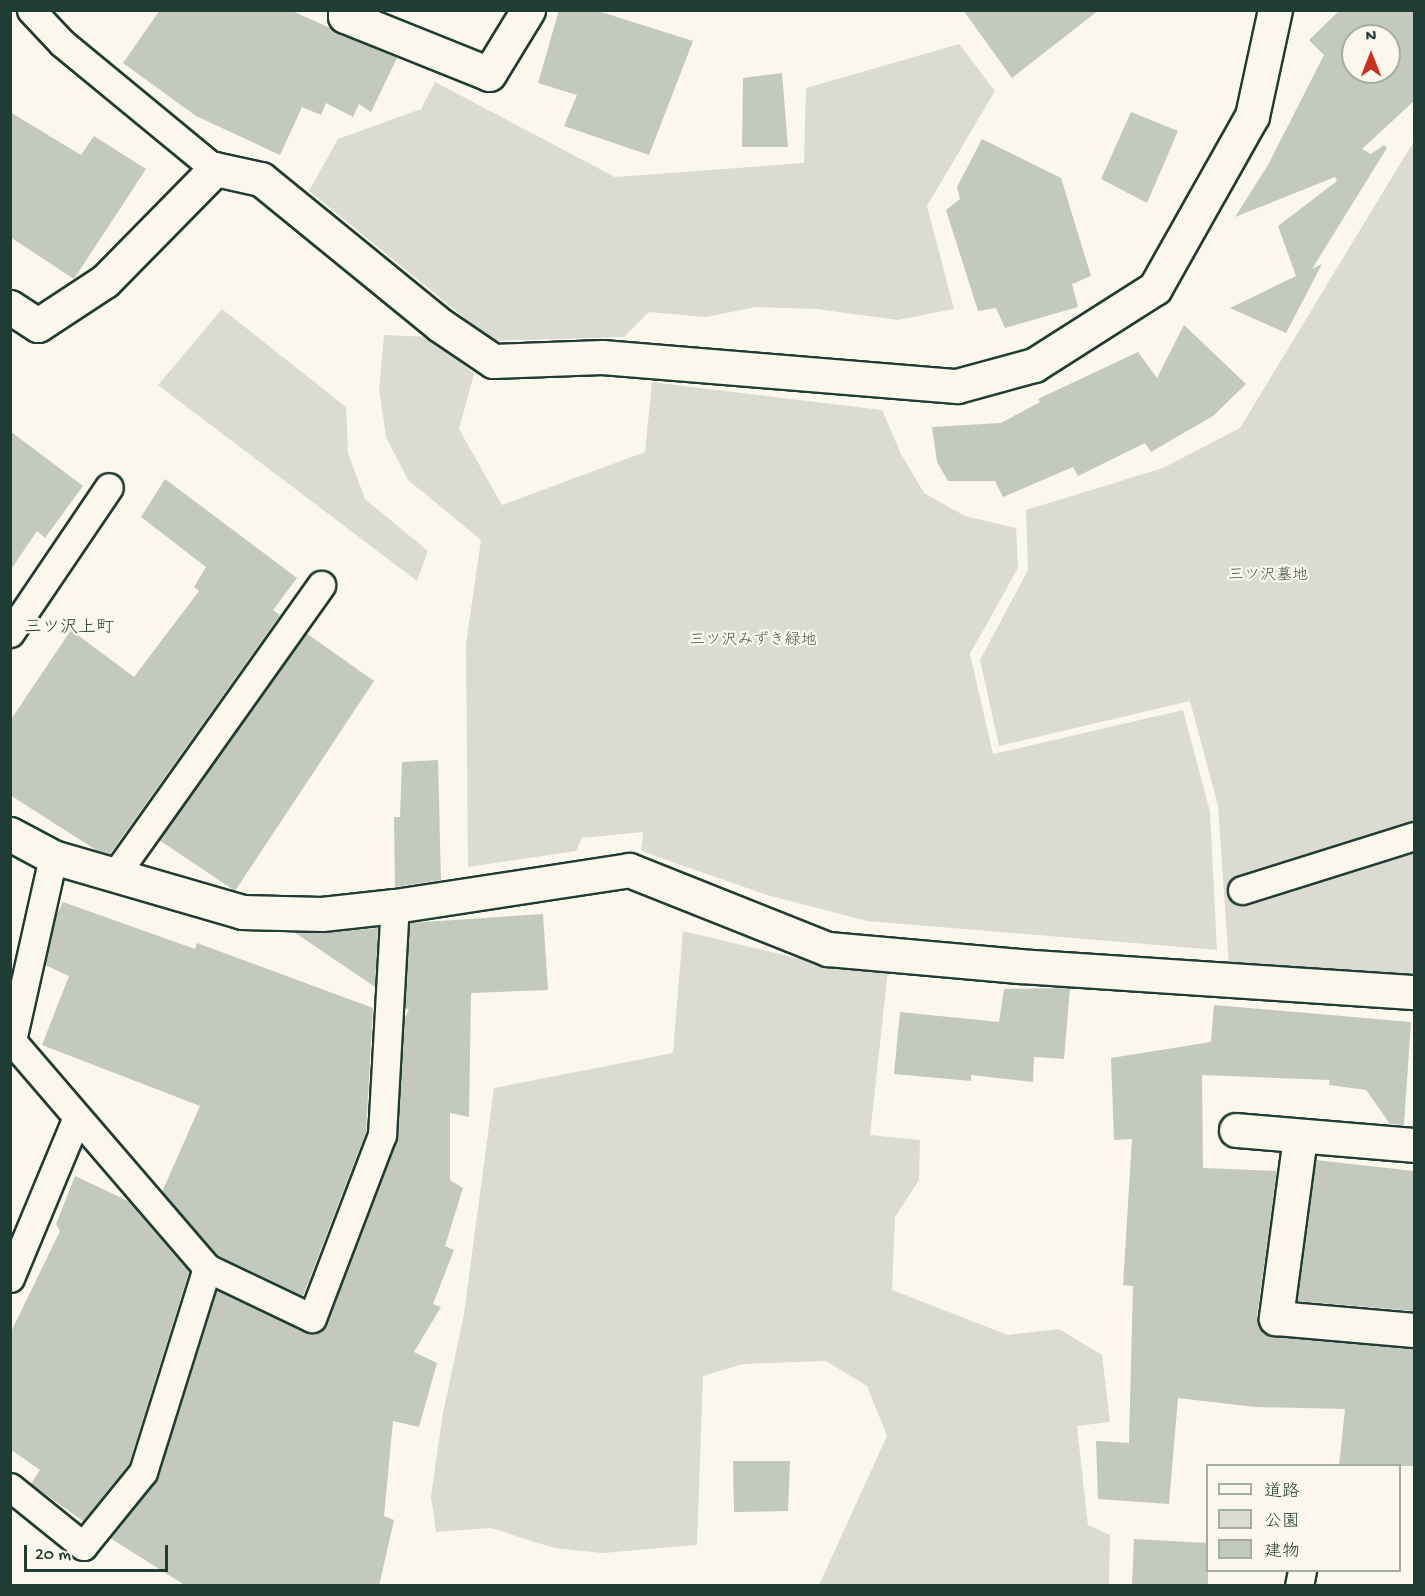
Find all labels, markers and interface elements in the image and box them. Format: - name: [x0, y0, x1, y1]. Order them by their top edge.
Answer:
- north arrow: [1341, 24, 1401, 84]
- text: N: [1366, 28, 1376, 47]
- park label: 三ツ沢墓地: [1228, 567, 1308, 587]
- district label: 三ツ沢上町: [24, 618, 114, 640]
- park label: 三ツ沢みずき緑地: [689, 632, 817, 652]
- legend: [1206, 1464, 1401, 1572]
- text: 道路: [1264, 1482, 1300, 1503]
- text: 公園: [1264, 1512, 1300, 1533]
- scale bar: [27, 1533, 171, 1571]
- text: 建物: [1264, 1542, 1300, 1563]
- text: 20 m: [35, 1545, 71, 1566]

